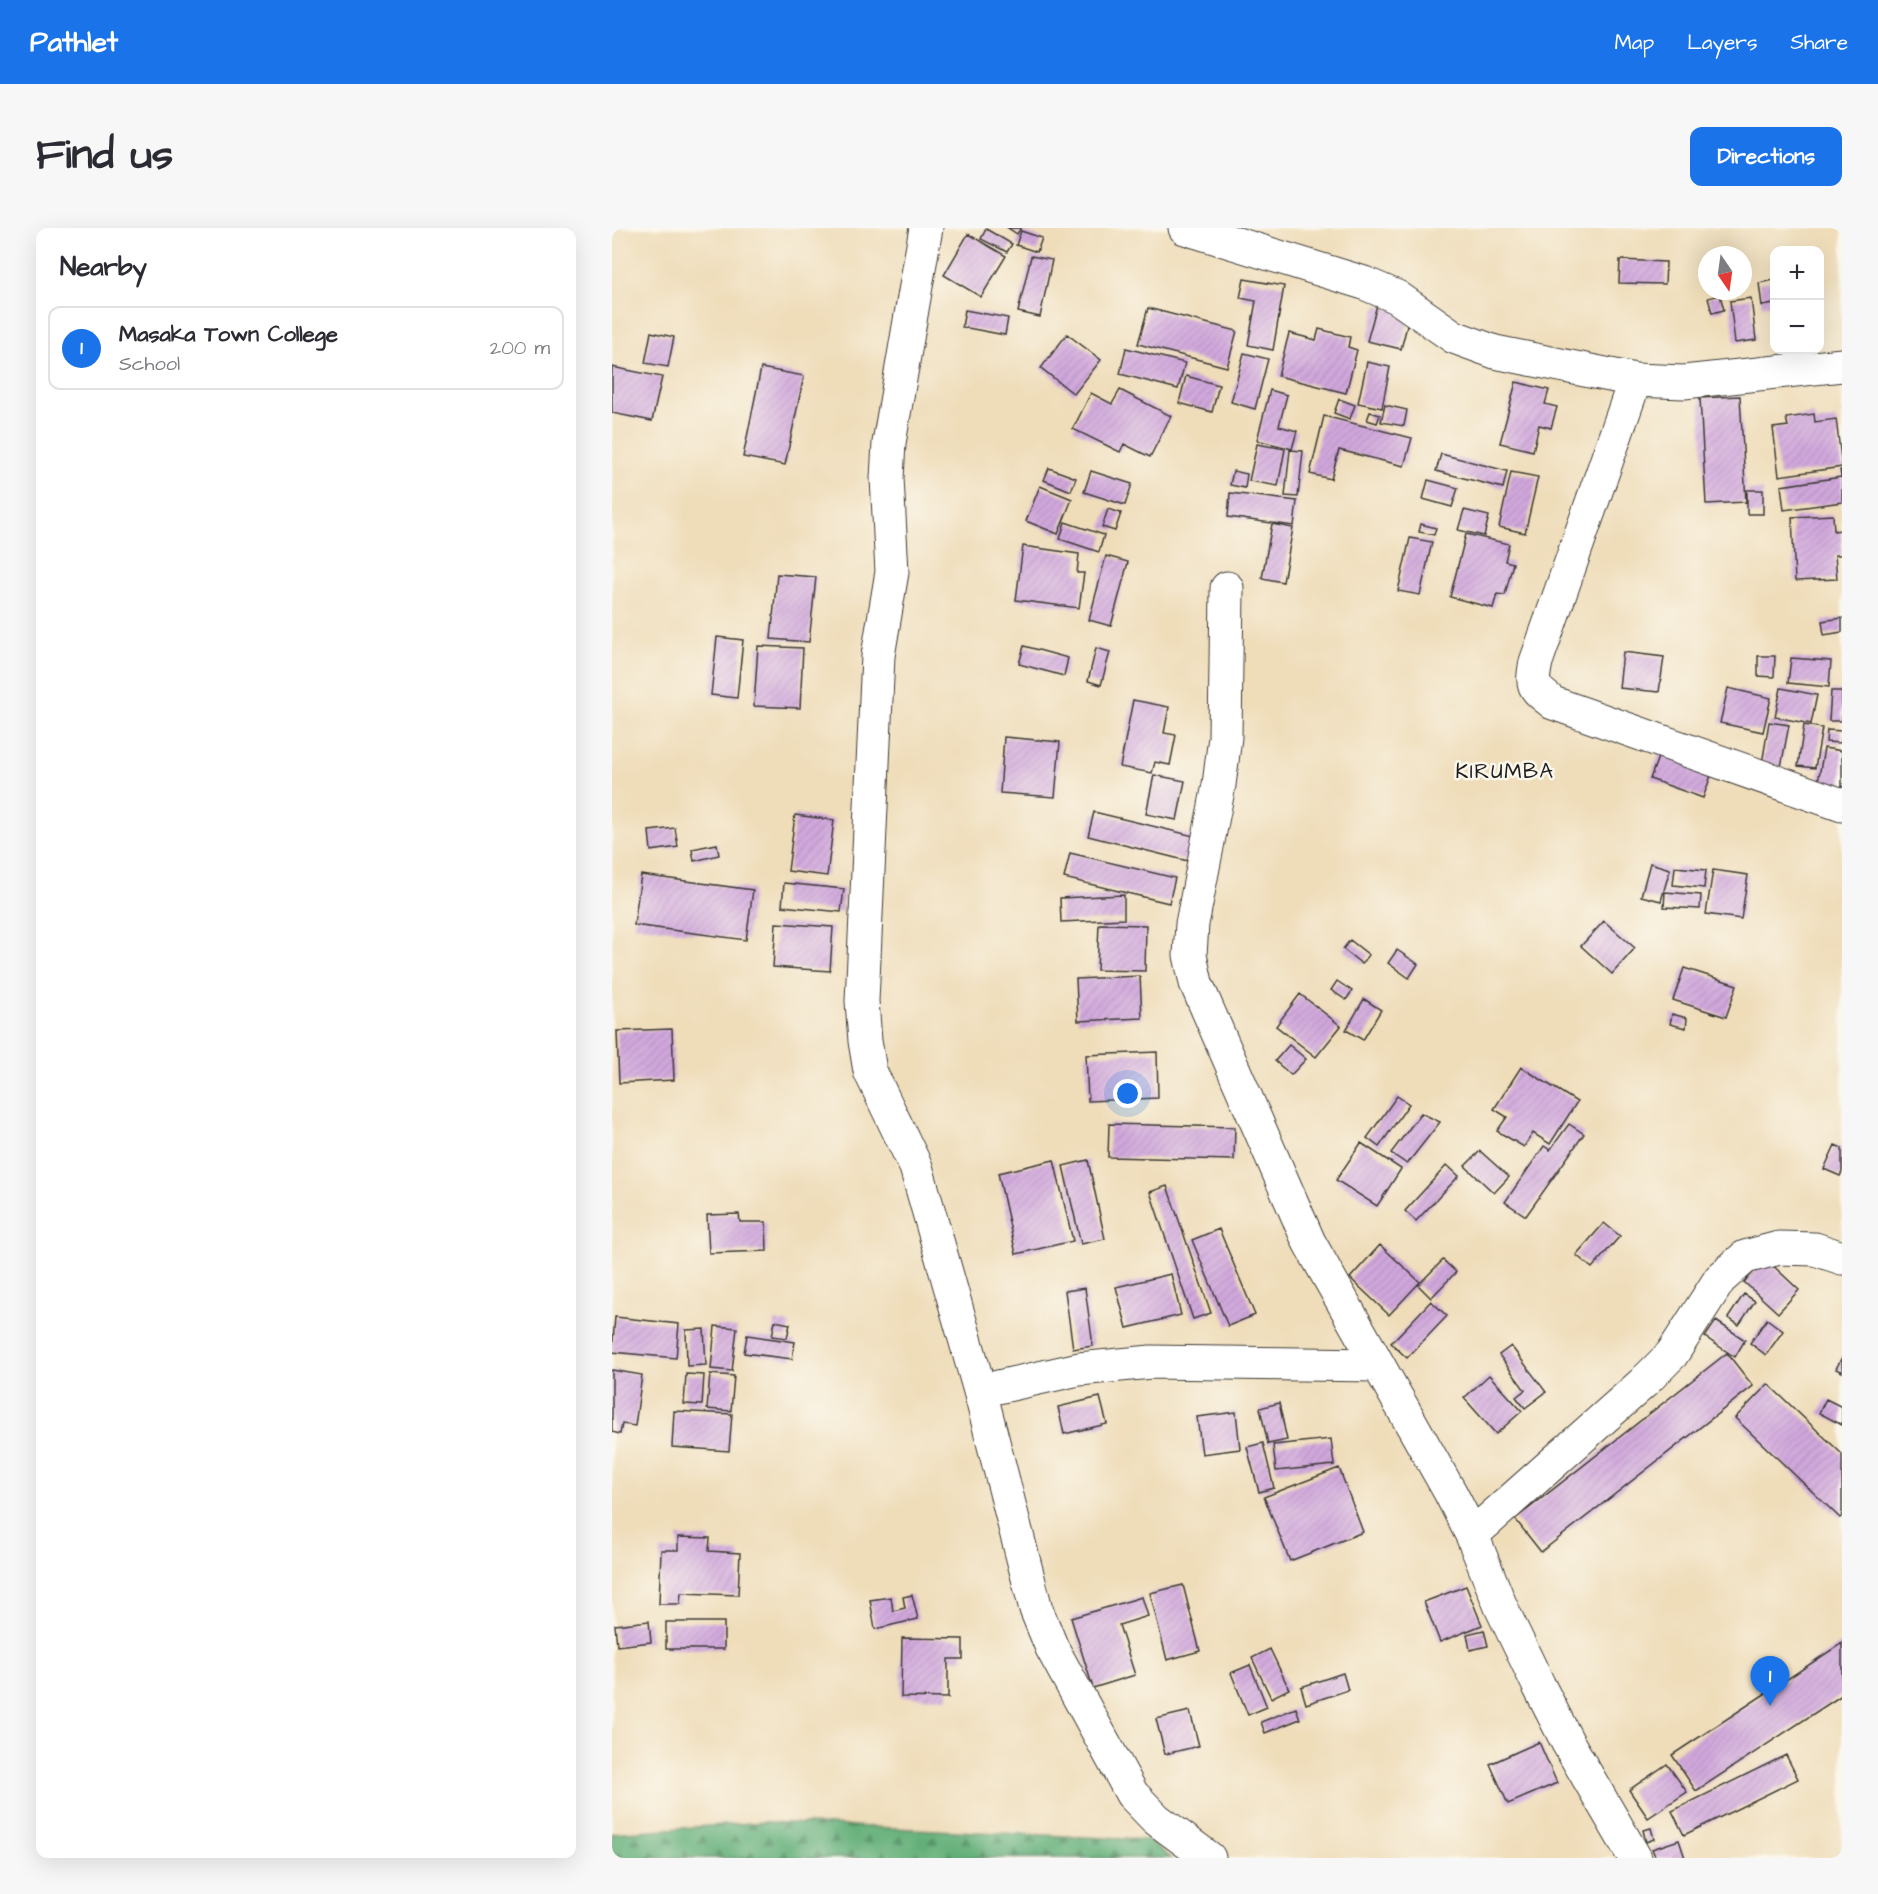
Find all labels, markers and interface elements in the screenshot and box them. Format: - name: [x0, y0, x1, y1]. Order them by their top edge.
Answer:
- text: Pathlet: [30, 23, 118, 62]
- text: Map: [1614, 28, 1654, 57]
- text: Layers: [1687, 28, 1757, 57]
- text: Share: [1790, 28, 1848, 57]
- text: Find us: [36, 127, 173, 185]
- button: Directions: [1690, 127, 1842, 186]
- north arrow: [1698, 246, 1752, 300]
- map controls: [1770, 246, 1824, 354]
- button: +: [1770, 246, 1824, 300]
- text: Nearby: [60, 249, 147, 285]
- button: −: [1770, 300, 1824, 354]
- text: Masaka Town College: [119, 319, 338, 350]
- text: 1: [80, 334, 83, 362]
- text: 200 m: [490, 334, 550, 362]
- text: School: [119, 350, 180, 378]
- district label: KIRUMBA: [1456, 757, 1554, 786]
- your location: [1113, 1079, 1142, 1108]
- pin: 1: [1750, 1656, 1790, 1706]

